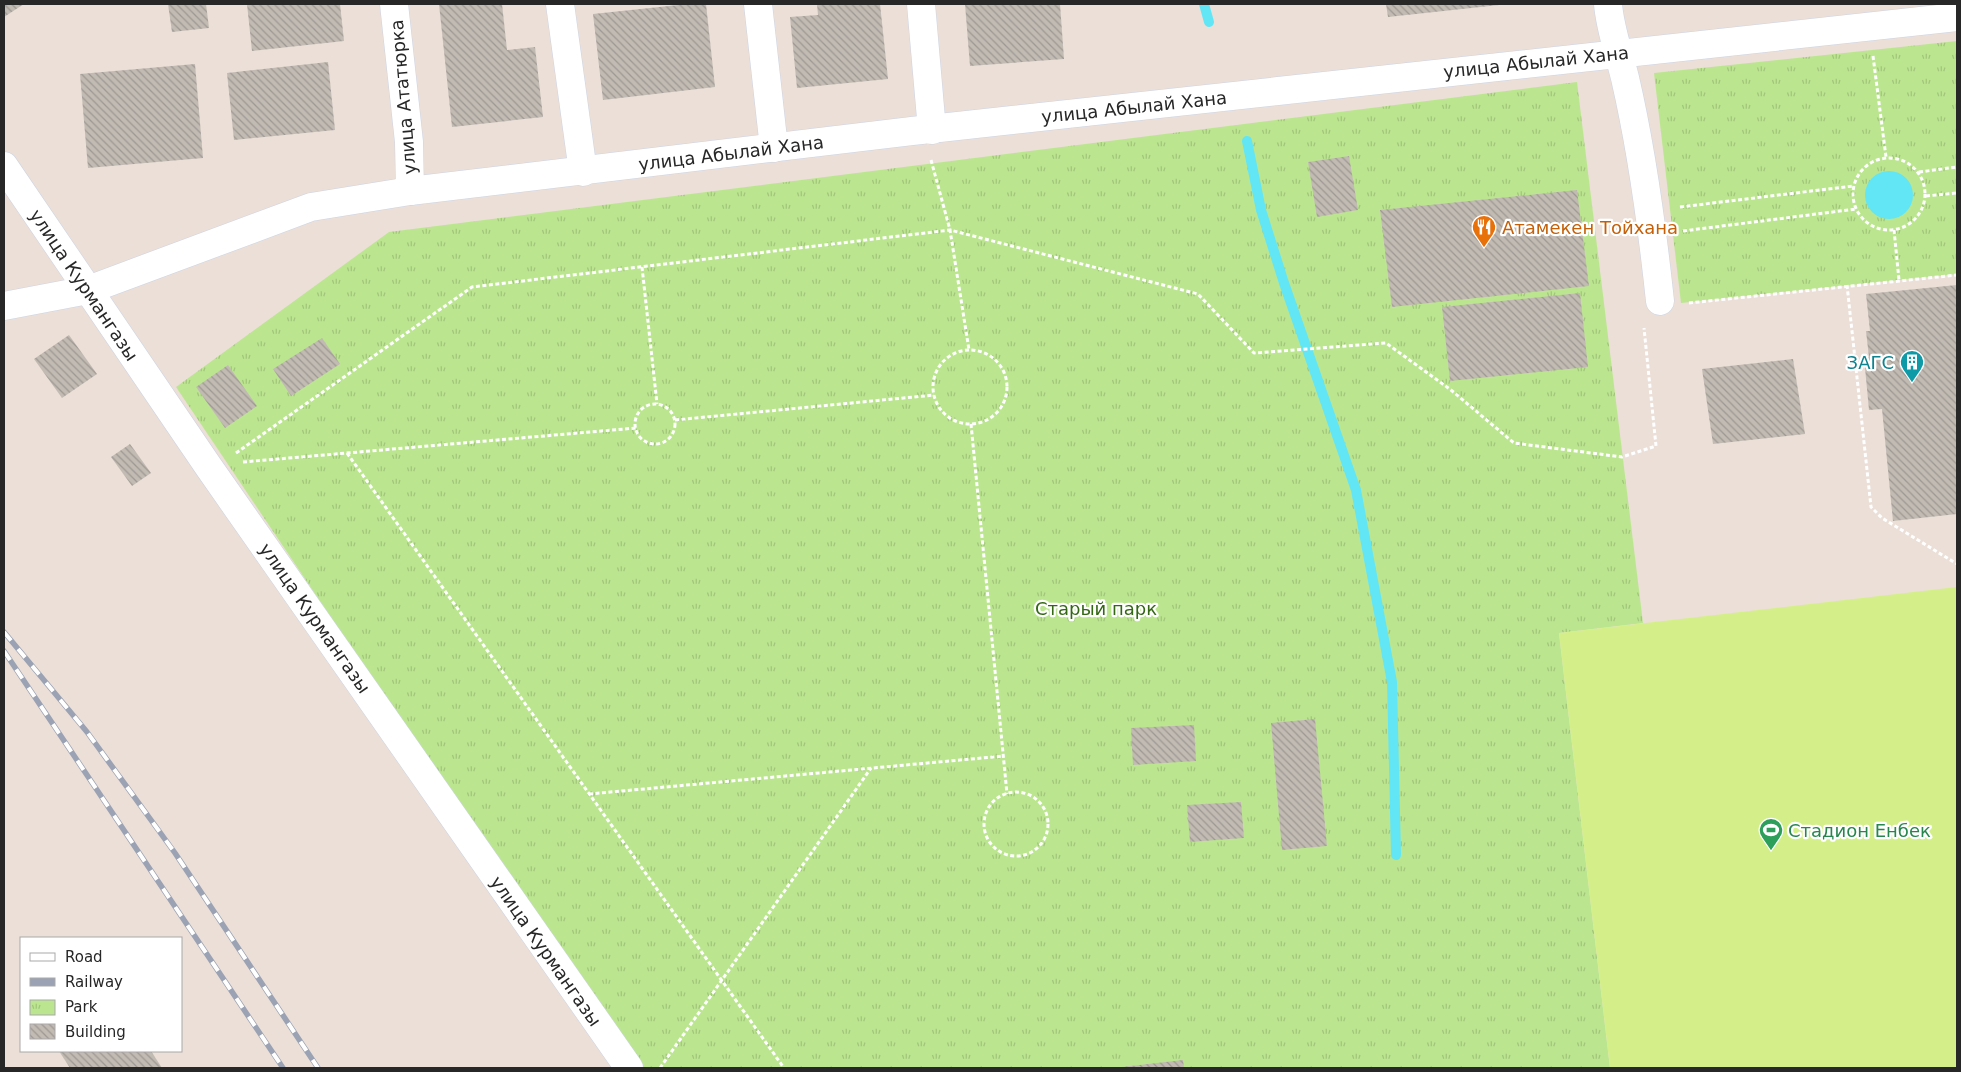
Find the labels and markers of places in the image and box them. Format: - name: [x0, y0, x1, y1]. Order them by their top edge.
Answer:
- restaurant icon: Атамекен Тойхана: [1471, 214, 1497, 248]
- place label: Атамекен Тойхана: [1502, 217, 1678, 238]
- building icon: ЗАГС: [1899, 349, 1925, 383]
- place label: ЗАГС: [1847, 352, 1894, 373]
- sports icon: Стадион Енбек: [1758, 817, 1784, 851]
- place label: Стадион Енбек: [1788, 820, 1931, 841]

